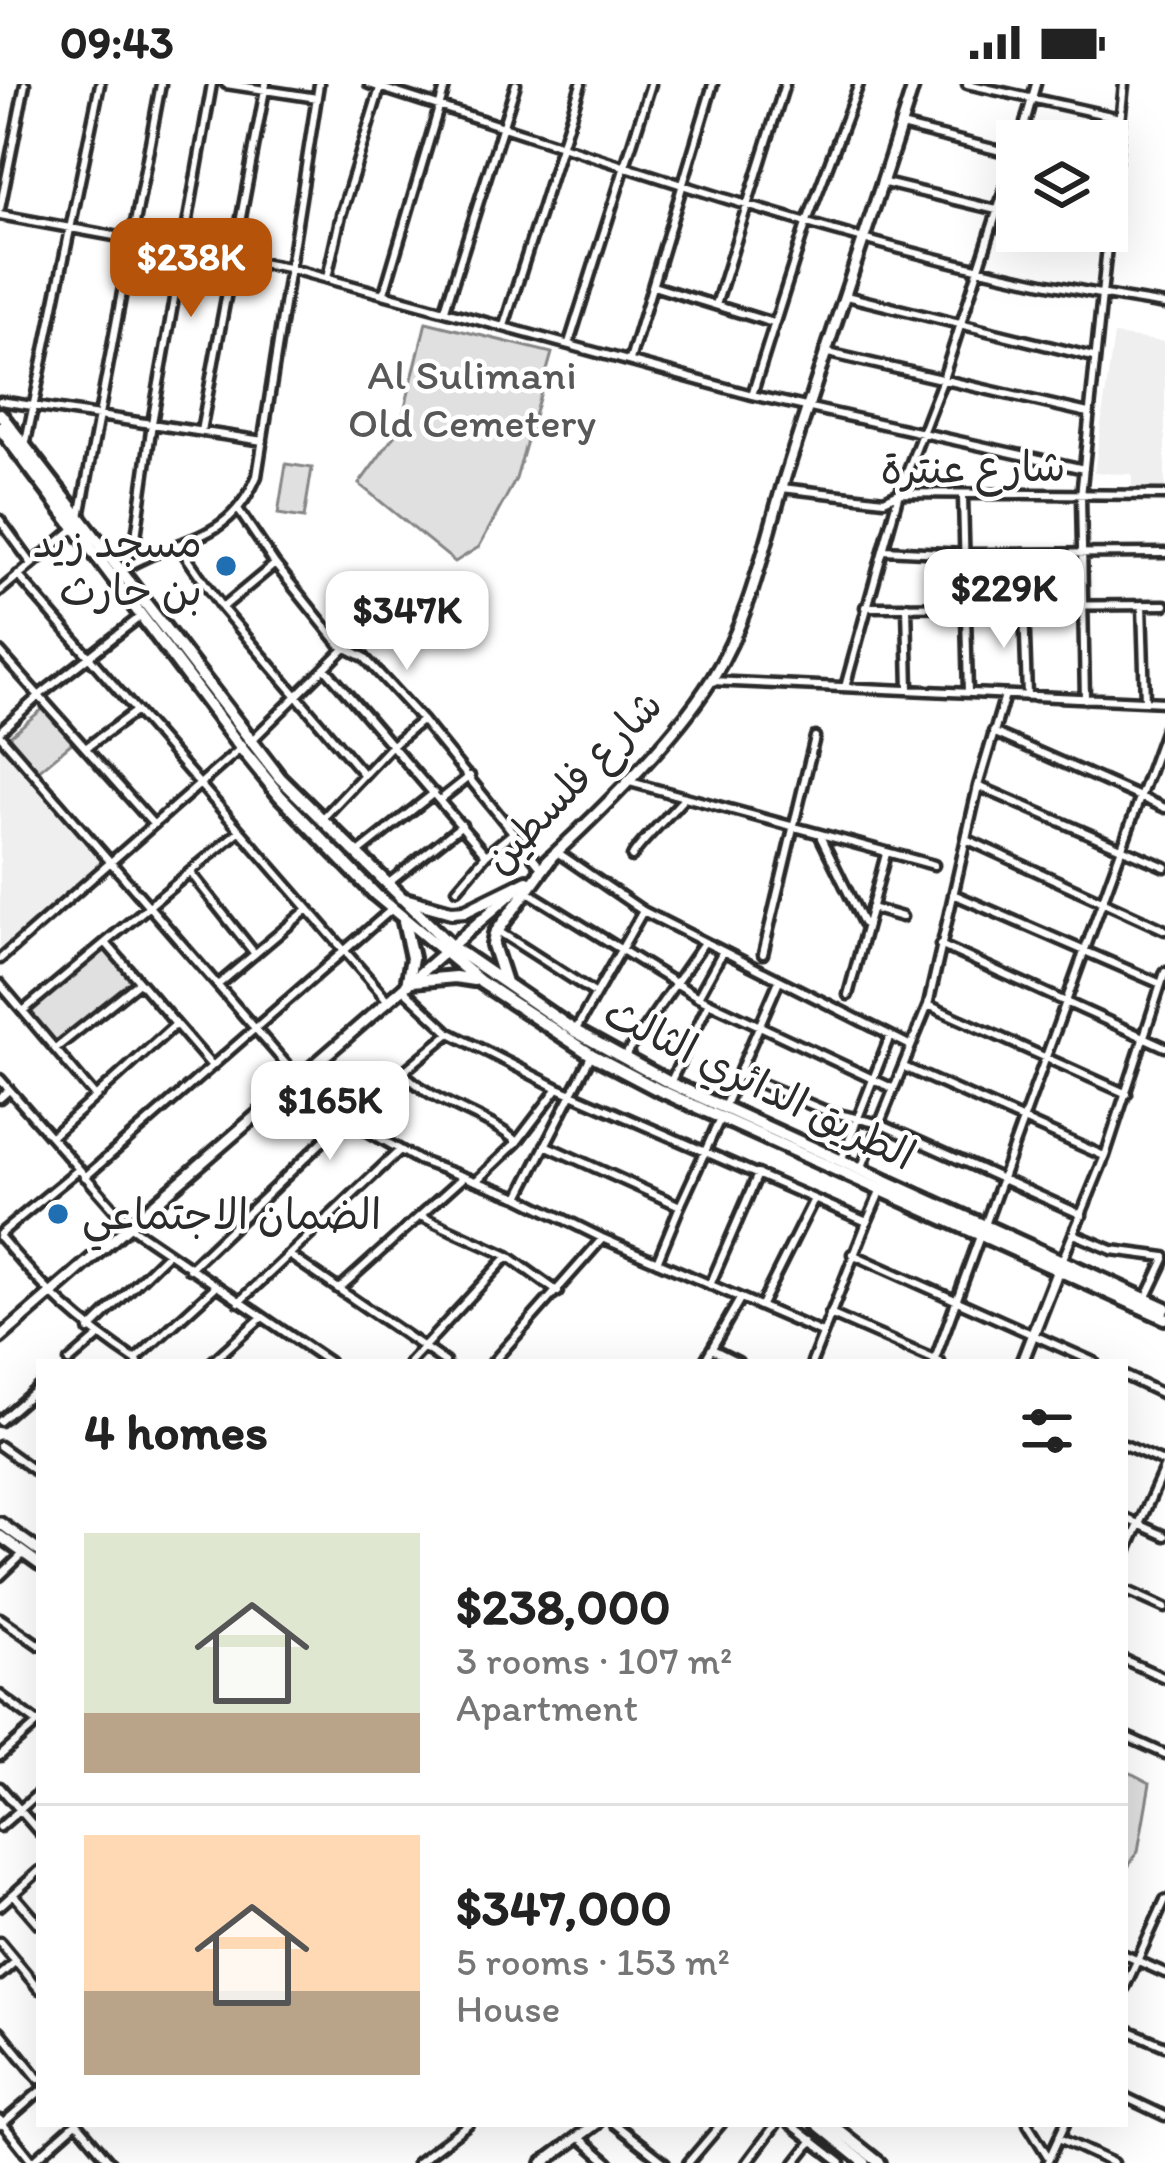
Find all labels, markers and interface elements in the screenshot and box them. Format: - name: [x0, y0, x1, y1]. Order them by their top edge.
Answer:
- text: 09:43: [60, 15, 174, 69]
- map controls: [996, 120, 1128, 252]
- button: layers: [996, 120, 1128, 252]
- pin: $238K: [107, 218, 275, 320]
- text: $238K: [137, 233, 245, 280]
- park label: Al Sulimani Old Cemetery: [348, 349, 596, 448]
- street label: شارع عنترة: [880, 440, 1066, 499]
- place label: مسجد زيد بن حارث: [32, 517, 202, 616]
- pin: $229K: [920, 549, 1088, 651]
- marker: مسجد زيد بن حارث: [213, 553, 239, 579]
- text: $229K: [951, 564, 1057, 611]
- pin: $347K: [323, 571, 491, 673]
- text: $347K: [353, 586, 461, 633]
- street label: شارع فلسطين: [472, 679, 675, 886]
- street label: الطريق الدائري الثالث: [594, 986, 924, 1185]
- pin: $165K: [246, 1061, 414, 1163]
- text: $165K: [278, 1076, 382, 1123]
- place label: الضمان الاجتماعي: [82, 1189, 381, 1251]
- marker: الضمان الاجتماعي: [45, 1201, 71, 1227]
- icon: filters: [1014, 1398, 1080, 1464]
- text: 4 homes: [84, 1401, 268, 1462]
- text: $238,000: [456, 1576, 671, 1637]
- icon: home: [180, 1581, 324, 1725]
- text: 3 rooms · 107 m²: [456, 1637, 732, 1684]
- text: Apartment: [456, 1684, 638, 1731]
- text: $347,000: [456, 1877, 672, 1938]
- icon: home: [180, 1883, 324, 2027]
- text: 5 rooms · 153 m²: [456, 1938, 730, 1985]
- text: House: [456, 1985, 560, 2032]

